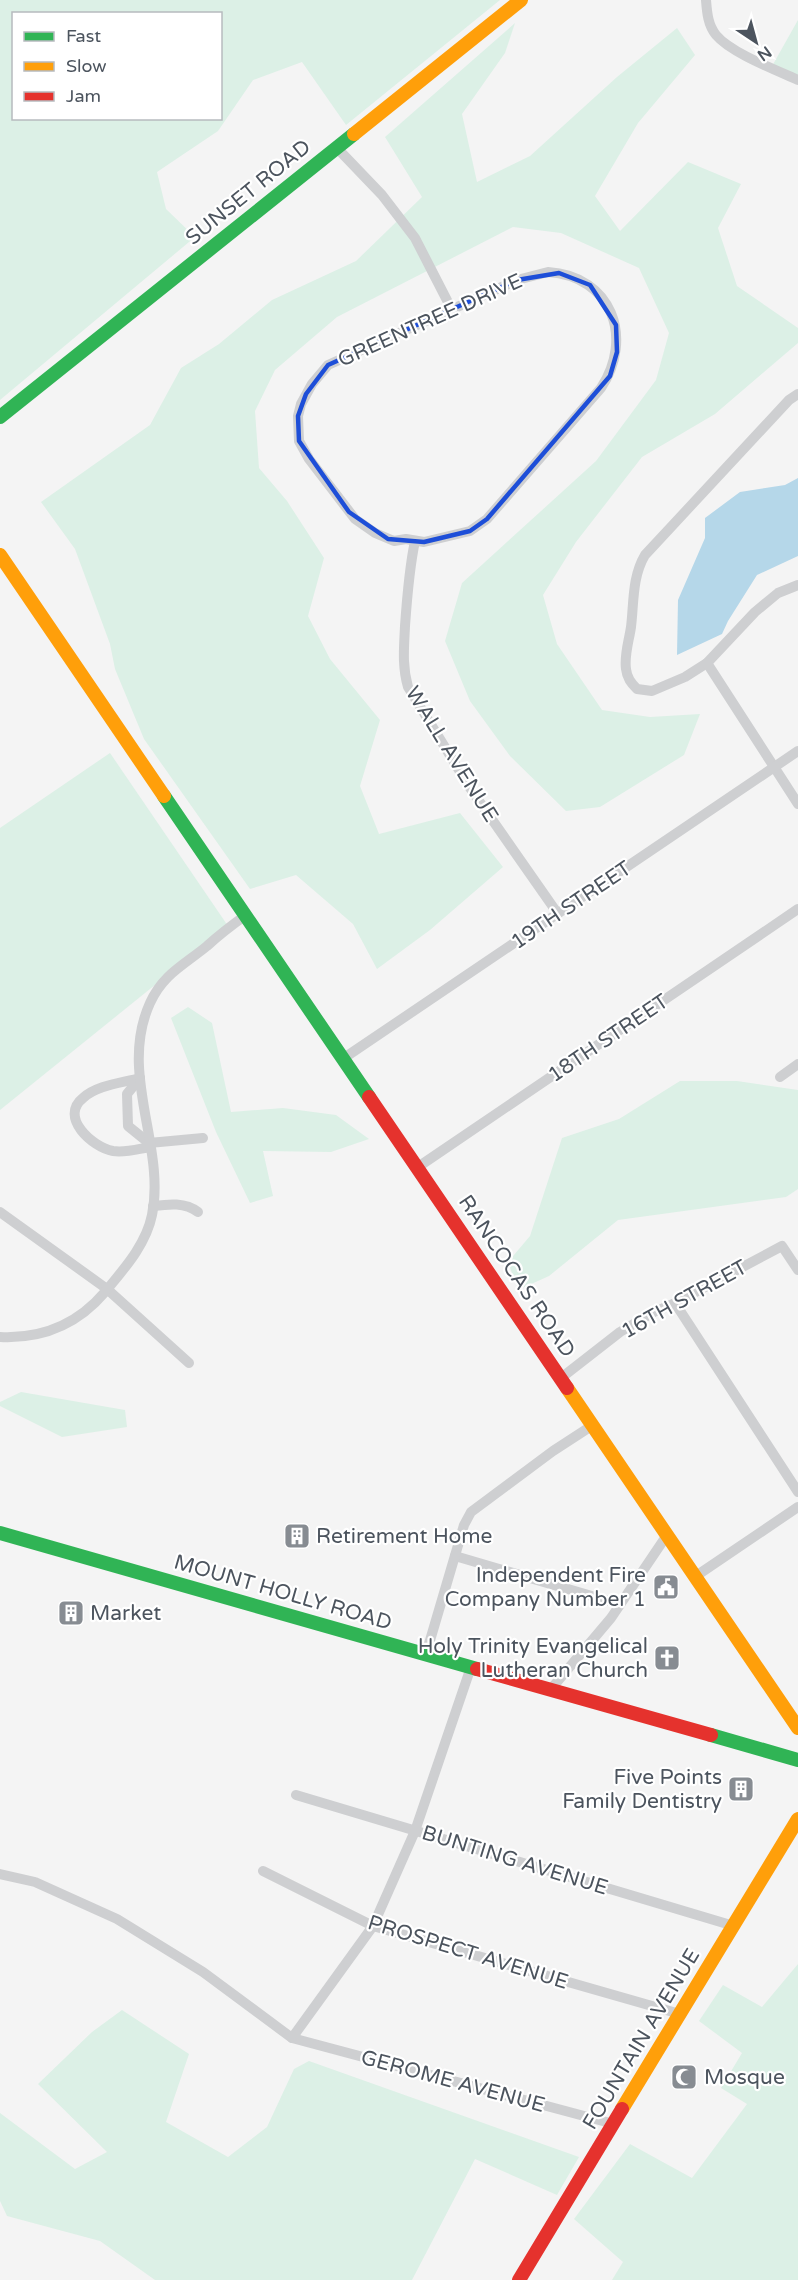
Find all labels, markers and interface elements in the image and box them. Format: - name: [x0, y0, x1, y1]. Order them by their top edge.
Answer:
- legend: [12, 12, 222, 120]
- north arrow: [726, 12, 786, 72]
- text: Fast: [66, 25, 101, 47]
- text: N: [753, 41, 775, 65]
- text: Slow: [66, 55, 107, 77]
- text: Jam: [66, 85, 101, 107]
- street label: SUNSET ROAD: [181, 134, 316, 250]
- street label: GREENTREE DRIVE: [334, 269, 526, 372]
- street label: WALL AVENUE: [400, 682, 503, 827]
- street label: 19TH STREET: [506, 856, 636, 955]
- street label: 18TH STREET: [543, 989, 673, 1088]
- street label: RANCOCAS ROAD: [453, 1190, 580, 1362]
- street label: 16TH STREET: [617, 1254, 752, 1344]
- building icon: Retirement Home: [282, 1521, 312, 1551]
- place label: Retirement Home: [316, 1524, 492, 1549]
- street label: MOUNT HOLLY ROAD: [171, 1549, 395, 1636]
- place label: Independent Fire Company Number 1: [445, 1563, 646, 1612]
- public building icon: Independent Fire Company Number 1: [651, 1572, 681, 1602]
- building icon: Market: [56, 1598, 86, 1628]
- place label: Market: [90, 1601, 161, 1626]
- place label: Holy Trinity Evangelical Lutheran Church: [418, 1634, 648, 1683]
- church icon: Holy Trinity Evangelical Lutheran Church: [652, 1643, 682, 1673]
- place label: Five Points Family Dentistry: [562, 1765, 722, 1814]
- building icon: Five Points Family Dentistry: [726, 1774, 756, 1804]
- street label: BUNTING AVENUE: [419, 1820, 611, 1901]
- street label: PROSPECT AVENUE: [365, 1910, 571, 1995]
- street label: FOUNTAIN AVENUE: [578, 1944, 705, 2134]
- street label: GEROME AVENUE: [358, 2045, 548, 2118]
- mosque icon: Mosque: [669, 2062, 699, 2092]
- place label: Mosque: [704, 2065, 785, 2090]

